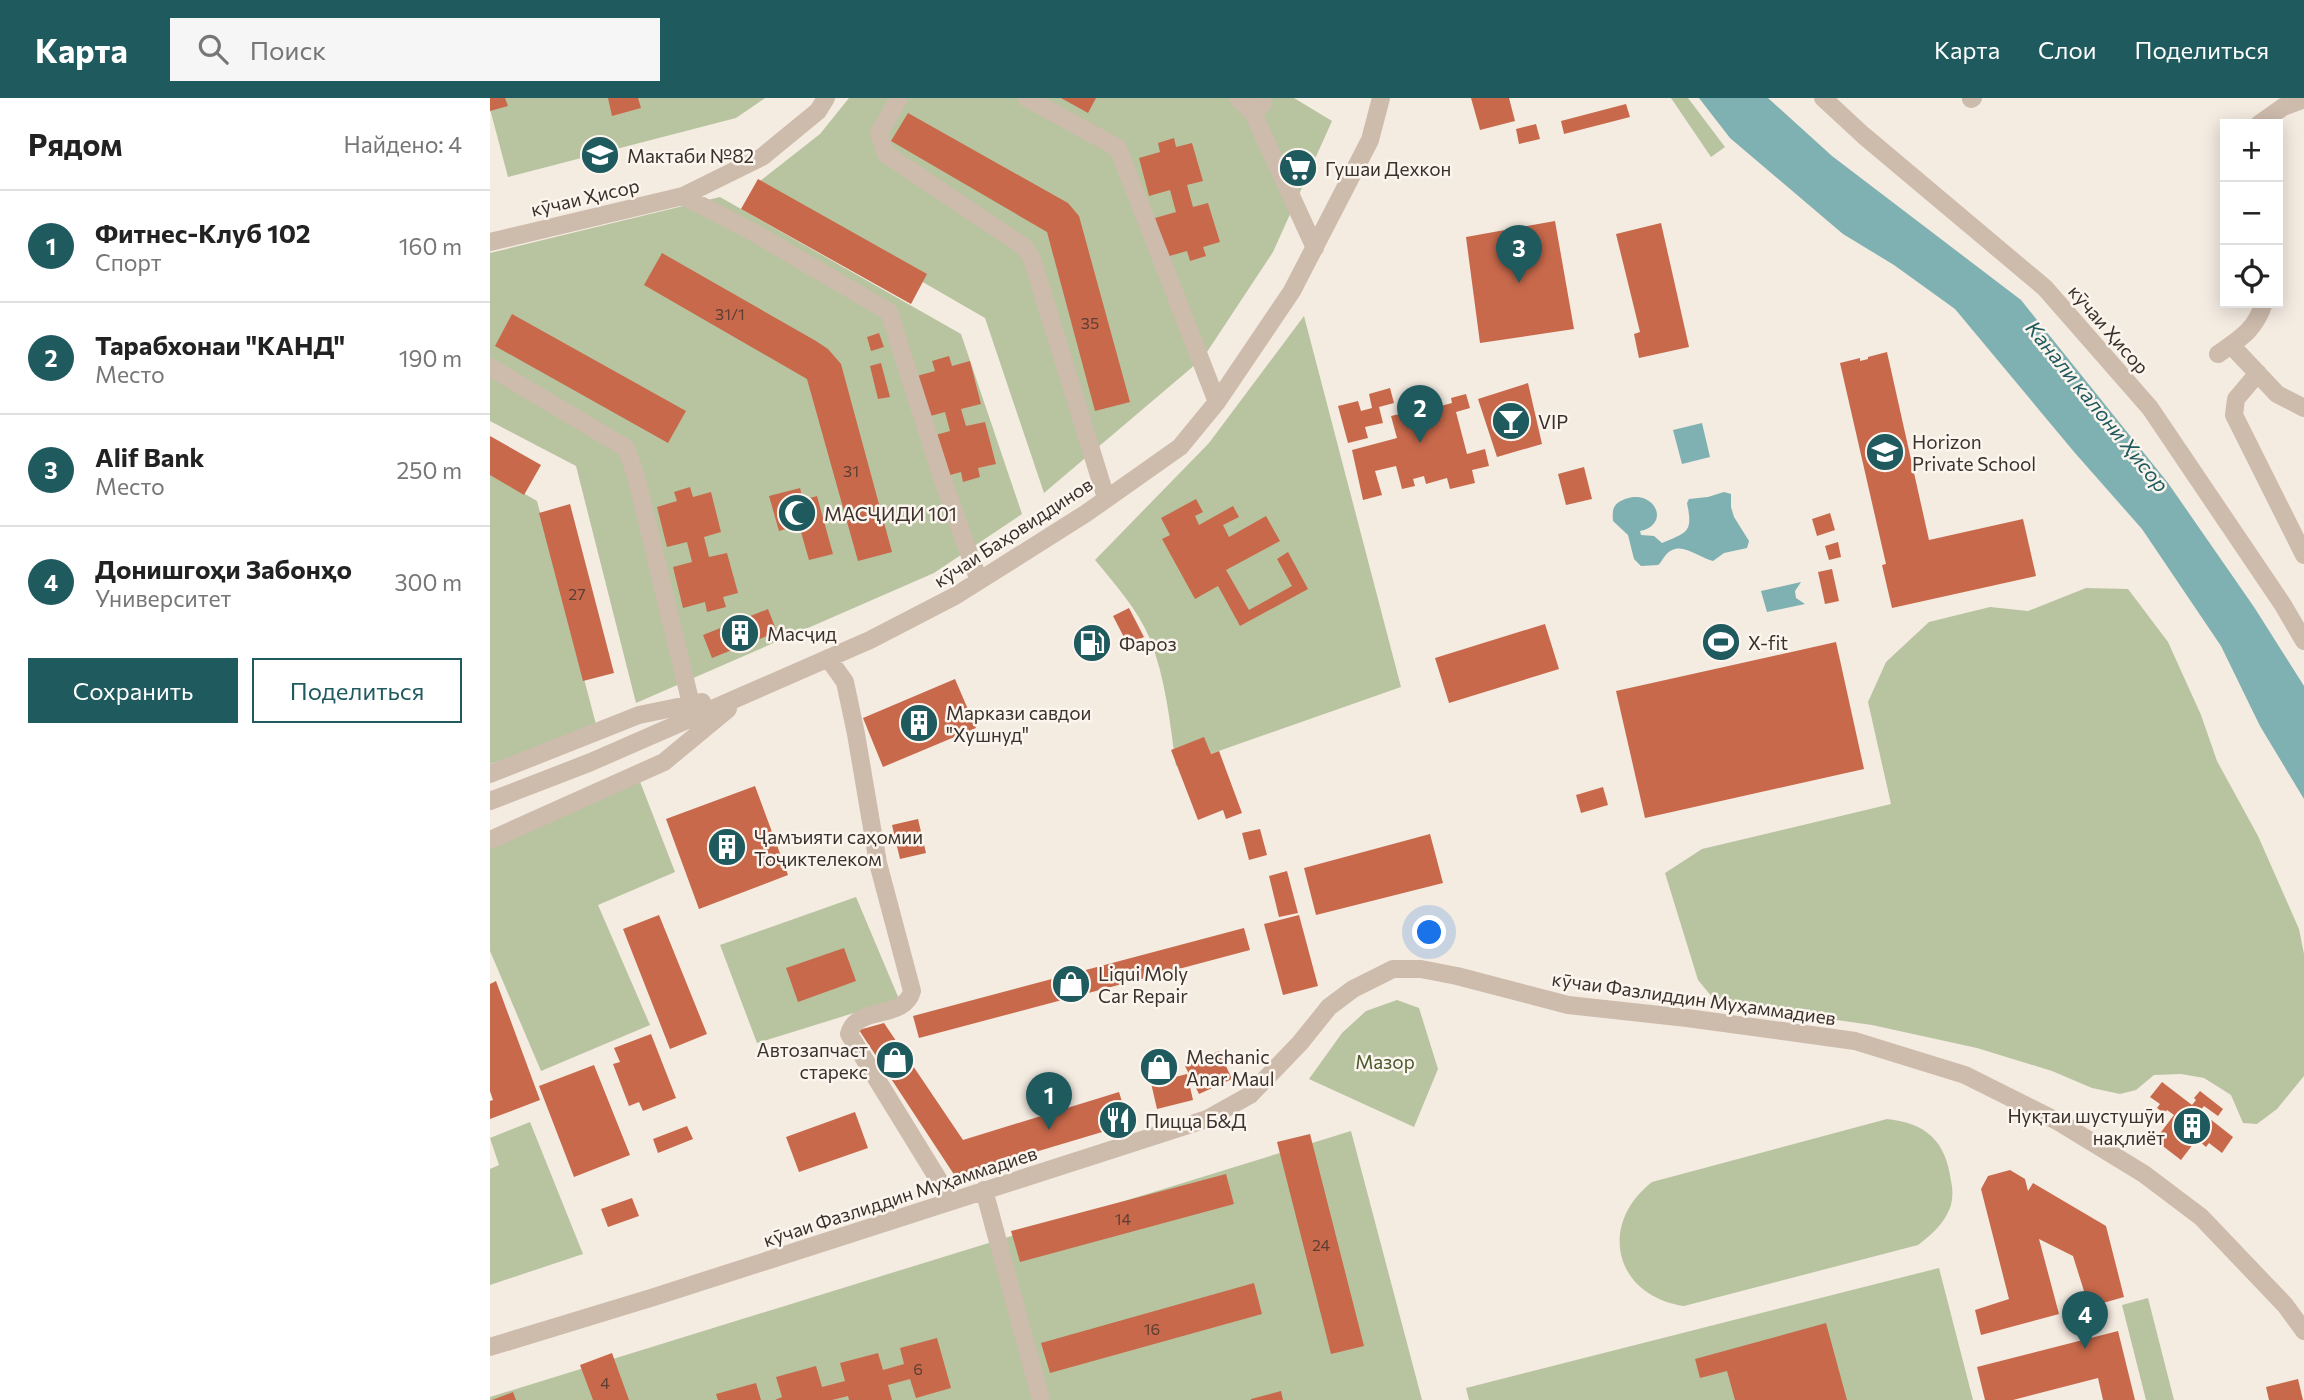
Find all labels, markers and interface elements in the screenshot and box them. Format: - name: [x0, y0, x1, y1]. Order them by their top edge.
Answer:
- search box: [170, 18, 660, 81]
- text: Карта: [35, 29, 128, 70]
- icon: search: [194, 30, 232, 68]
- text: Поиск: [250, 34, 326, 65]
- text: Карта: [1934, 35, 2000, 64]
- text: Слои: [2038, 35, 2096, 64]
- text: Поделиться: [2134, 35, 2269, 64]
- map controls: [2220, 119, 2283, 308]
- button: +: [2220, 119, 2283, 182]
- text: Рядом: [28, 125, 122, 162]
- text: Найдено: 4: [344, 130, 462, 158]
- school or university icon: Мактаби №82: [579, 134, 621, 176]
- place label: Мактаби №82: [627, 144, 754, 167]
- supermarket icon: Гушаи Дехкон: [1277, 147, 1319, 189]
- place label: Гушаи Дехкон: [1325, 157, 1451, 180]
- street label: кӯчаи Ҳисор: [528, 173, 642, 221]
- button: −: [2220, 182, 2283, 245]
- text: Фитнес-Клуб 102: [95, 217, 311, 248]
- pin: 3: [1496, 225, 1542, 283]
- text: 1: [46, 232, 56, 260]
- text: 160 m: [399, 232, 462, 260]
- button: locate: [2220, 245, 2283, 308]
- text: Спорт: [95, 248, 162, 276]
- street label: кӯчаи Ҳисор: [2064, 280, 2154, 378]
- house number: 31/1: [715, 304, 745, 323]
- house number: 35: [1081, 313, 1099, 332]
- water label: Канали калони Ҳисор: [2021, 315, 2175, 497]
- text: Тарабхонаи "КАНД": [95, 329, 345, 360]
- text: 2: [44, 344, 58, 372]
- text: 190 m: [399, 344, 462, 372]
- text: Место: [95, 360, 165, 388]
- pin: 2: [1397, 385, 1443, 443]
- bar icon: VIP: [1490, 400, 1532, 442]
- place label: VIP: [1538, 410, 1568, 433]
- place label: Horizon Private School: [1912, 430, 2036, 475]
- school or university icon: Horizon Private School: [1864, 431, 1906, 473]
- text: Alif Bank: [95, 441, 205, 472]
- text: 3: [44, 456, 58, 484]
- text: 250 m: [397, 456, 462, 484]
- house number: 31: [843, 461, 859, 480]
- text: Место: [95, 472, 165, 500]
- street label: кӯчаи Баҳовиддинов: [929, 472, 1097, 592]
- mosque icon: МАСҶИДИ 101: [776, 492, 818, 534]
- place label: МАСҶИДИ 101: [824, 502, 957, 525]
- text: Донишгоҳи Забонҳо: [95, 553, 352, 584]
- text: 4: [44, 568, 58, 596]
- text: 300 m: [394, 568, 462, 596]
- text: Университет: [95, 584, 231, 612]
- house number: 27: [568, 584, 586, 603]
- building icon: Масҷид: [719, 612, 761, 654]
- sports icon: X-fit: [1700, 621, 1742, 663]
- place label: Масҷид: [767, 622, 837, 645]
- fuel station icon: Фароз: [1071, 622, 1113, 664]
- place label: X-fit: [1748, 631, 1788, 654]
- place label: Фароз: [1119, 632, 1177, 655]
- button: Сохранить: [28, 658, 238, 723]
- button: Поделиться: [252, 658, 462, 723]
- place label: Маркази савдои "Хушнуд": [946, 701, 1091, 746]
- building icon: Маркази савдои "Хушнуд": [898, 702, 940, 744]
- place label: Ҷамъияти саҳомии Тоҷиктелеком: [754, 825, 923, 870]
- building icon: Ҷамъияти саҳомии Тоҷиктелеком: [706, 826, 748, 868]
- your location: [1412, 915, 1446, 949]
- place label: Liqui Moly Car Repair: [1098, 962, 1188, 1007]
- shop icon: Liqui Moly Car Repair: [1050, 963, 1092, 1005]
- street label: кӯчаи Фазлиддин Муҳаммадиев: [1551, 967, 1837, 1029]
- place label: Автозапчаст старекс: [757, 1038, 868, 1083]
- shop icon: Автозапчаст старекс: [874, 1039, 916, 1081]
- place label: Mechanic Anar Maul: [1186, 1045, 1275, 1090]
- shop icon: Mechanic Anar Maul: [1138, 1046, 1180, 1088]
- park label: Мазор: [1355, 1050, 1415, 1073]
- pin: 1: [1026, 1072, 1072, 1130]
- restaurant icon: Пицца Б&Д: [1097, 1099, 1139, 1141]
- place label: Нуқтаи шустушӯи нақлиёт: [2007, 1104, 2165, 1149]
- building icon: Нуқтаи шустушӯи нақлиёт: [2171, 1105, 2213, 1147]
- place label: Пицца Б&Д: [1145, 1109, 1247, 1132]
- street label: кӯчаи Фазлиддин Муҳаммадиев: [760, 1141, 1040, 1251]
- house number: 14: [1115, 1209, 1132, 1228]
- house number: 24: [1312, 1235, 1330, 1254]
- pin: 4: [2062, 1291, 2108, 1349]
- house number: 16: [1144, 1319, 1160, 1338]
- house number: 6: [913, 1359, 923, 1378]
- house number: 4: [600, 1373, 610, 1392]

